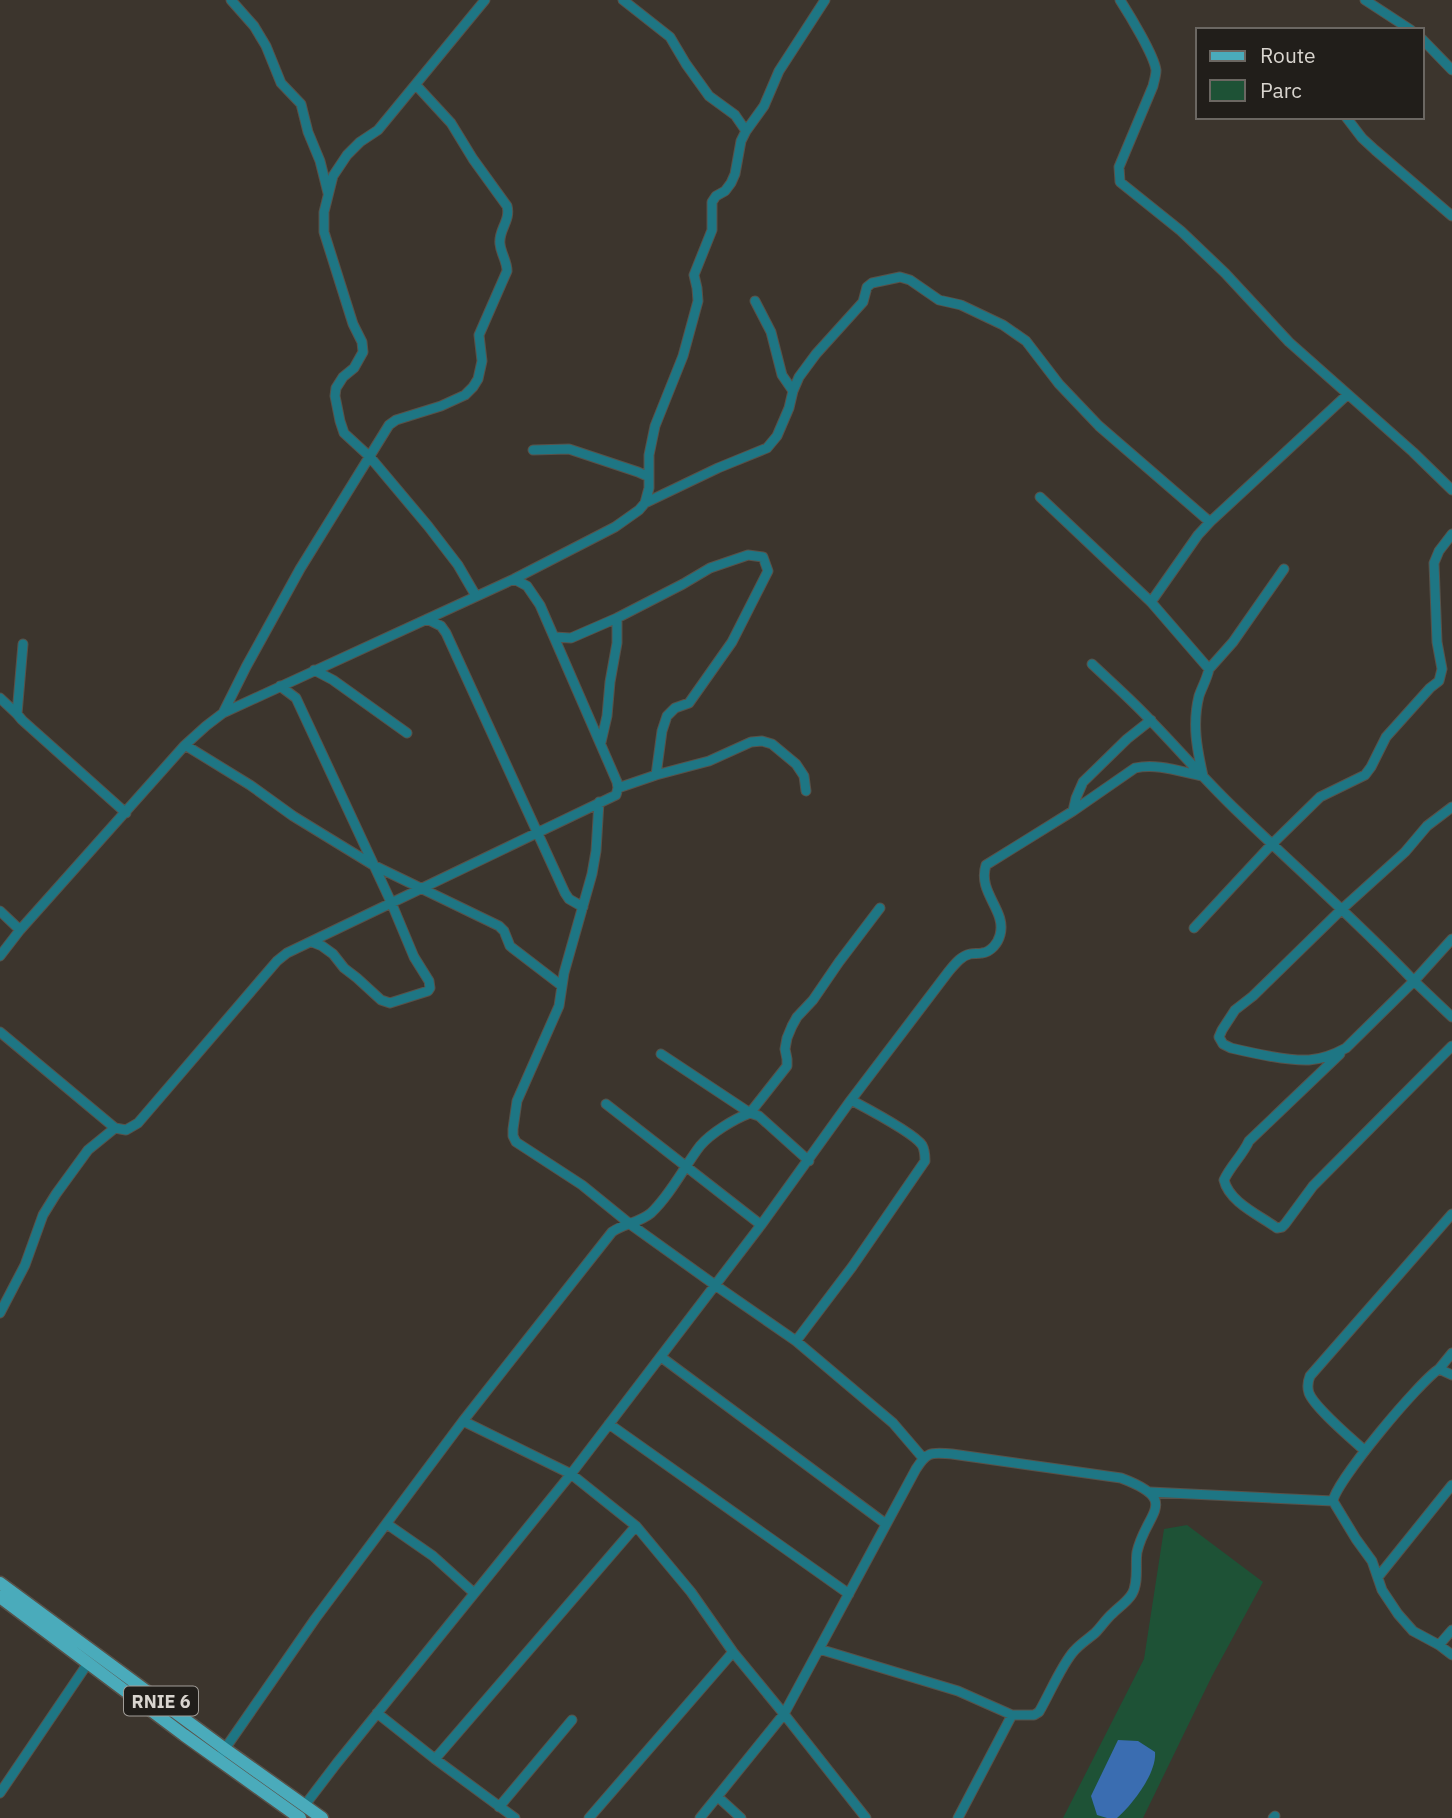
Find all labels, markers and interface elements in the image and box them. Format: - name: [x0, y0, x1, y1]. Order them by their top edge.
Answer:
- legend: [1196, 28, 1424, 119]
- text: Route: [1260, 41, 1316, 69]
- text: Parc: [1260, 76, 1302, 104]
- road number: RNIE 6: [124, 1686, 198, 1716]

